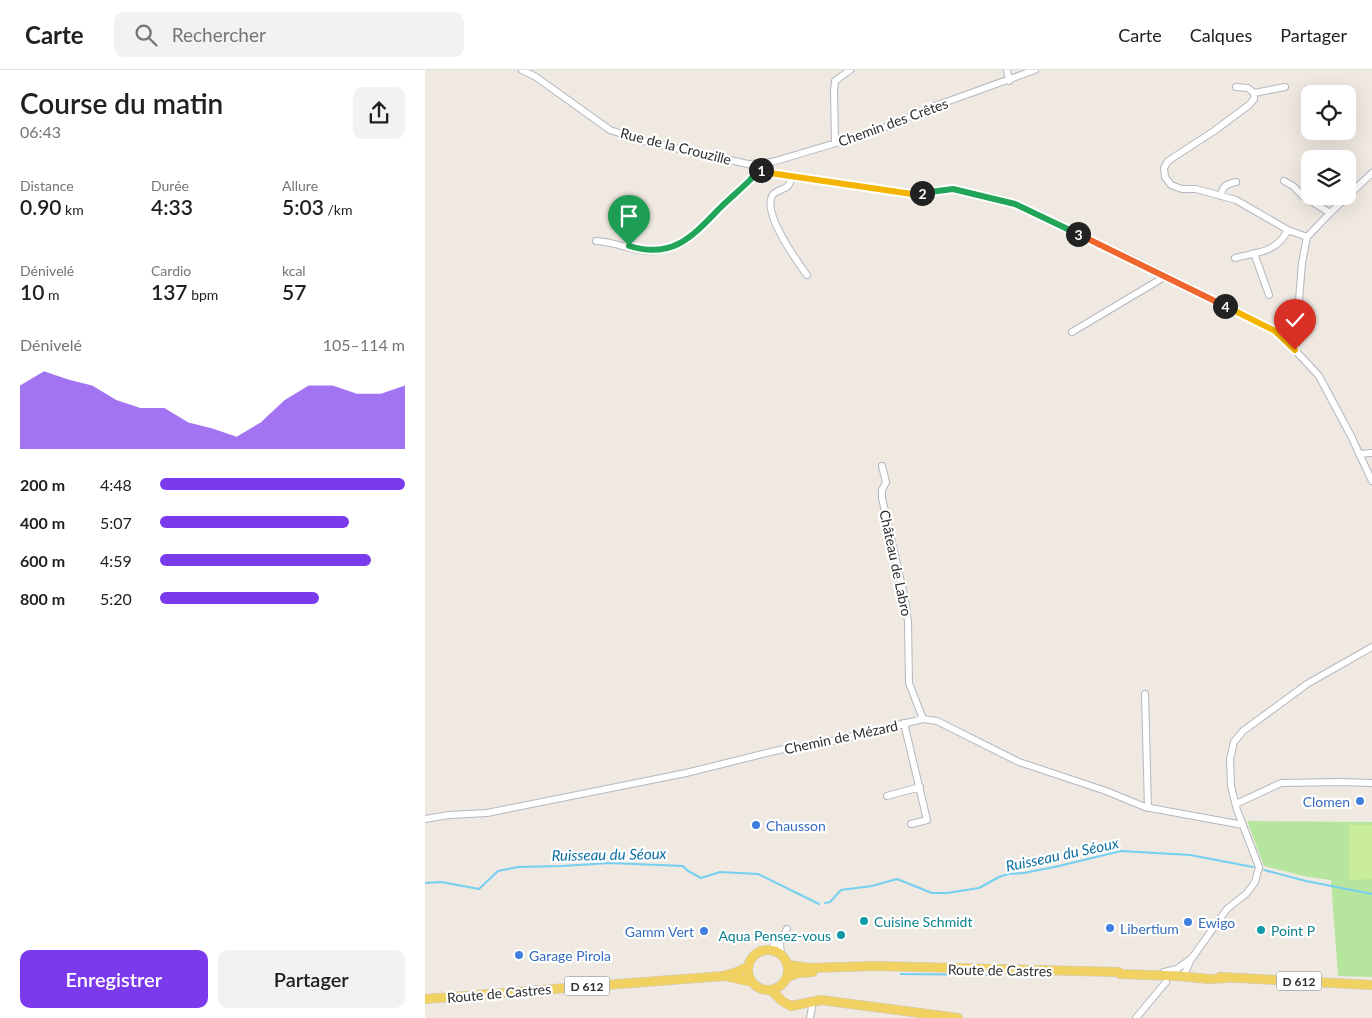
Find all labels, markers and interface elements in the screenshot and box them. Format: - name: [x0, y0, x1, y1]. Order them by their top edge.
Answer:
- search box: [114, 12, 464, 57]
- text: Carte: [25, 20, 84, 49]
- icon: search: [132, 21, 160, 49]
- text: Rechercher: [172, 23, 266, 46]
- text: Carte: [1118, 24, 1162, 46]
- text: Calques: [1190, 24, 1252, 46]
- text: Partager: [1280, 24, 1347, 46]
- map controls: [1301, 85, 1356, 205]
- button: locate: [1301, 85, 1356, 140]
- text: Course du matin: [20, 86, 223, 120]
- button: share: [353, 87, 405, 139]
- street label: Chemin des Crêtes: [836, 94, 950, 150]
- text: 06:43: [20, 122, 61, 141]
- street label: Rue de la Crouzille: [619, 124, 733, 168]
- button: layers: [1301, 150, 1356, 205]
- pin: 1: [749, 158, 773, 182]
- text: 1: [757, 162, 766, 179]
- text: Distance: [20, 177, 74, 194]
- text: Durée: [151, 177, 189, 194]
- text: Allure: [282, 177, 318, 194]
- pin: 2: [909, 180, 935, 206]
- text: 2: [918, 185, 927, 202]
- text: 0.90: [20, 194, 62, 219]
- text: 4:33: [151, 194, 193, 219]
- text: 5:03: [282, 194, 324, 219]
- pin: [608, 195, 650, 246]
- text: km: [62, 201, 84, 218]
- text: /km: [324, 201, 352, 218]
- icon: arrive: [615, 202, 643, 230]
- pin: 3: [1065, 222, 1091, 246]
- text: 3: [1074, 226, 1083, 243]
- text: Dénivelé: [20, 262, 74, 279]
- text: Cardio: [151, 262, 191, 279]
- text: kcal: [282, 262, 306, 279]
- text: 10: [20, 279, 44, 304]
- text: 137: [151, 279, 188, 304]
- text: 57: [282, 279, 306, 304]
- text: m: [44, 286, 59, 303]
- text: bpm: [188, 286, 218, 303]
- pin: 4: [1213, 294, 1237, 318]
- text: 4: [1221, 298, 1230, 315]
- pin: [1274, 299, 1316, 350]
- icon: check: [1281, 306, 1309, 334]
- text: Dénivelé: [20, 335, 82, 354]
- text: 105–114 m: [323, 335, 405, 354]
- text: 200 m: [20, 475, 65, 494]
- text: 4:48: [100, 475, 132, 494]
- street label: Château de Labro: [876, 508, 916, 618]
- text: 400 m: [20, 513, 65, 532]
- text: 5:07: [100, 513, 132, 532]
- text: 600 m: [20, 551, 65, 570]
- text: 4:59: [100, 551, 132, 570]
- text: 800 m: [20, 589, 65, 608]
- text: 5:20: [100, 589, 132, 608]
- street label: Chemin de Mézard: [783, 717, 899, 757]
- place label: Clomen: [1303, 793, 1350, 810]
- marker: Clomen: [1354, 795, 1366, 807]
- place label: Chausson: [766, 817, 826, 834]
- marker: Chausson: [750, 819, 762, 831]
- water label: Ruisseau du Séoux: [1004, 833, 1120, 875]
- water label: Ruisseau du Séoux: [551, 844, 667, 864]
- place label: Cuisine Schmidt: [874, 913, 972, 930]
- place label: Ewigo: [1198, 914, 1235, 931]
- marker: Cuisine Schmidt: [858, 915, 870, 927]
- marker: Ewigo: [1182, 916, 1194, 928]
- place label: Libertium: [1120, 920, 1179, 937]
- marker: Libertium: [1104, 922, 1116, 934]
- place label: Point P: [1271, 922, 1315, 939]
- place label: Gamm Vert: [625, 923, 694, 940]
- marker: Point P: [1255, 924, 1267, 936]
- marker: Gamm Vert: [698, 925, 710, 937]
- place label: Aqua Pensez-vous: [719, 927, 831, 944]
- marker: Aqua Pensez-vous: [835, 929, 847, 941]
- place label: Garage Pirola: [529, 947, 611, 964]
- marker: Garage Pirola: [513, 949, 525, 961]
- button: Enregistrer: [20, 950, 208, 1008]
- button: Partager: [218, 950, 405, 1008]
- street label: Route de Castres: [948, 961, 1052, 979]
- road number: D 612: [1277, 971, 1321, 990]
- road number: D 612: [565, 976, 609, 996]
- street label: Route de Castres: [446, 980, 552, 1006]

